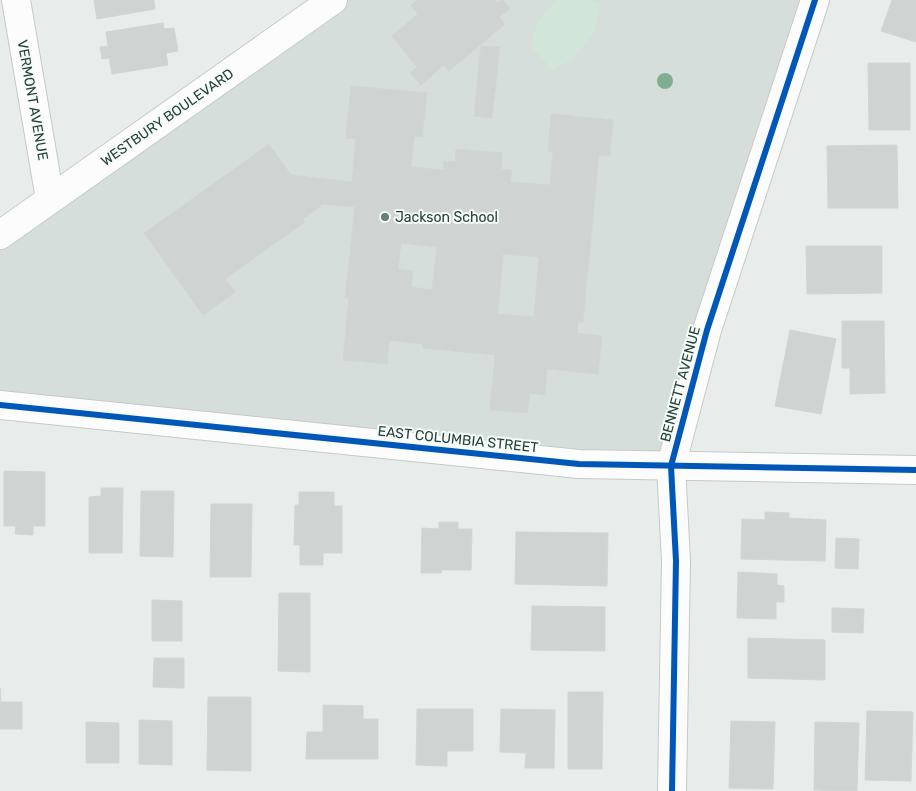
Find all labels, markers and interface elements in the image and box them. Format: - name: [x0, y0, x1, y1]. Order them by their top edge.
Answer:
- street label: VERMONT AVENUE: [14, 38, 52, 162]
- street label: WESTBURY BOULEVARD: [98, 65, 237, 170]
- place label: Jackson School: [395, 209, 498, 226]
- marker: Jackson School: [379, 211, 391, 223]
- street label: BENNETT AVENUE: [657, 324, 704, 444]
- street label: EAST COLUMBIA STREET: [377, 423, 539, 456]

